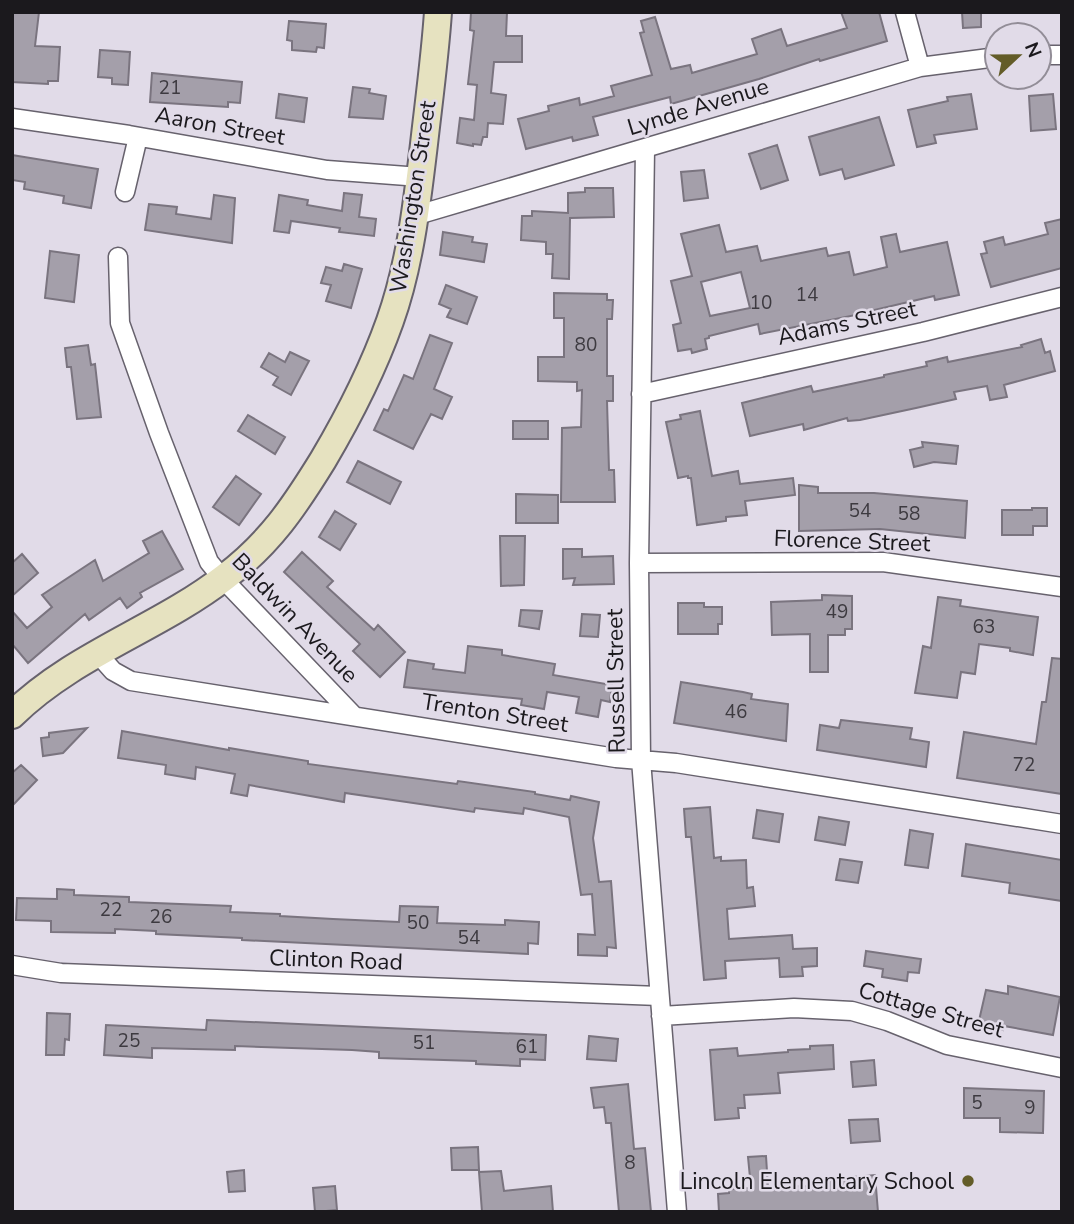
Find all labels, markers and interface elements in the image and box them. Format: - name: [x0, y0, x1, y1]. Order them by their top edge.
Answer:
- north arrow: [983, 21, 1053, 91]
- text: N: [1018, 39, 1048, 61]
- street label: Lynde Avenue: [624, 71, 772, 143]
- house number: 21: [159, 75, 181, 101]
- street label: Washington Street: [382, 98, 444, 296]
- street label: Aaron Street: [153, 99, 288, 153]
- house number: 14: [796, 282, 818, 308]
- house number: 10: [750, 290, 772, 316]
- street label: Adams Street: [774, 293, 920, 353]
- house number: 80: [575, 332, 597, 358]
- house number: 54: [849, 498, 871, 524]
- house number: 58: [898, 501, 920, 527]
- street label: Florence Street: [773, 523, 932, 559]
- street label: Baldwin Avenue: [225, 546, 365, 690]
- house number: 49: [826, 599, 848, 625]
- street label: Russell Street: [599, 607, 633, 754]
- house number: 63: [973, 614, 995, 640]
- street label: Trenton Street: [420, 686, 571, 740]
- house number: 46: [725, 699, 747, 725]
- house number: 72: [1013, 752, 1035, 778]
- house number: 22: [100, 897, 122, 923]
- house number: 26: [150, 904, 172, 930]
- house number: 50: [407, 910, 429, 936]
- house number: 54: [458, 925, 480, 951]
- street label: Clinton Road: [269, 942, 403, 978]
- street label: Cottage Street: [855, 974, 1008, 1046]
- house number: 25: [118, 1028, 140, 1054]
- house number: 51: [413, 1030, 435, 1056]
- house number: 61: [516, 1034, 538, 1060]
- house number: 5: [971, 1090, 983, 1116]
- house number: 9: [1024, 1095, 1036, 1121]
- house number: 8: [624, 1150, 636, 1176]
- place label: Lincoln Elementary School: [680, 1166, 954, 1197]
- marker: Lincoln Elementary School: [960, 1173, 976, 1189]

